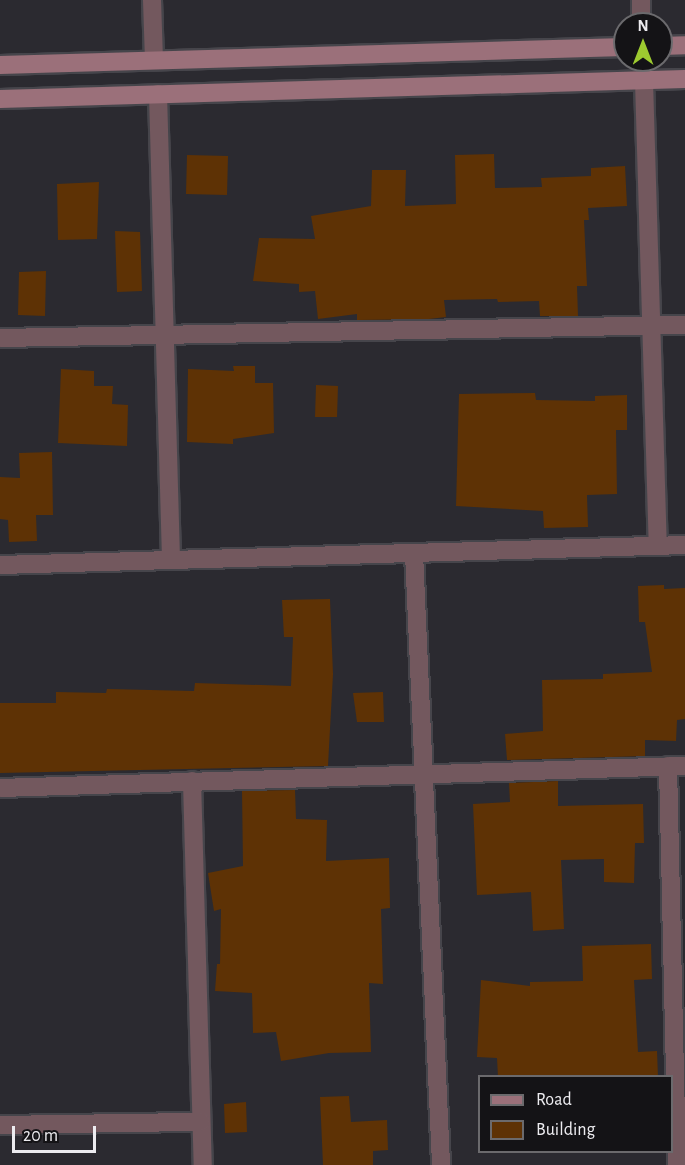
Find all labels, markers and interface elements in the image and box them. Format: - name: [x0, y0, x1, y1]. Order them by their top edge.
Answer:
- north arrow: [613, 12, 673, 72]
- text: N: [637, 18, 649, 34]
- legend: [478, 1075, 673, 1153]
- text: Road: [536, 1091, 572, 1109]
- scale bar: [15, 1114, 99, 1152]
- text: Building: [536, 1121, 595, 1139]
- text: 20 m: [23, 1127, 58, 1145]

